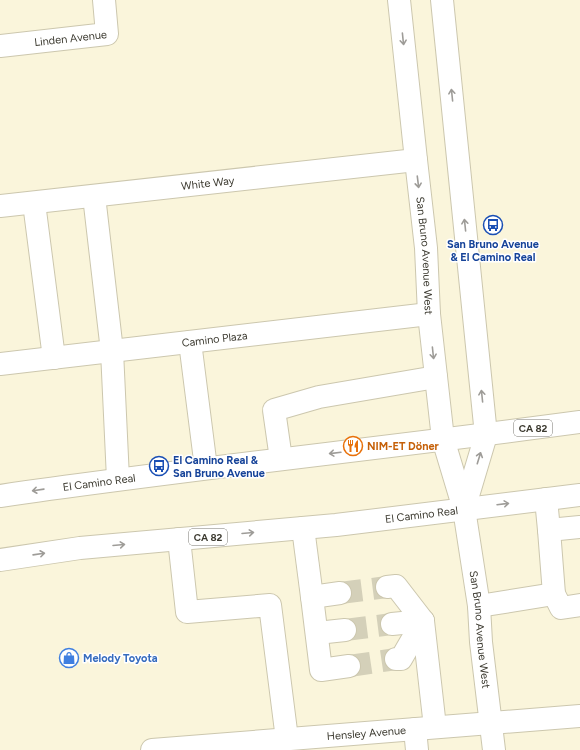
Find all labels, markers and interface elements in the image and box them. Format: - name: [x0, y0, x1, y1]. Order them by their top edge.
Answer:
- street label: Linden Avenue: [34, 28, 108, 49]
- one-way arrow: [399, 32, 407, 45]
- one-way arrow: [448, 89, 456, 102]
- street label: White Way: [180, 174, 235, 192]
- one-way arrow: [414, 175, 422, 188]
- street label: San Bruno Avenue West: [414, 196, 436, 315]
- bus stop icon: San Bruno Avenue & El Camino Real: [482, 214, 504, 236]
- one-way arrow: [461, 219, 469, 232]
- place label: San Bruno Avenue & El Camino Real: [447, 238, 539, 264]
- street label: Camino Plaza: [181, 329, 248, 349]
- one-way arrow: [430, 346, 437, 359]
- one-way arrow: [478, 390, 486, 403]
- road number: CA 82: [514, 420, 552, 436]
- restaurant icon: NIM-ET Döner: [342, 435, 364, 457]
- place label: NIM-ET Döner: [367, 440, 440, 453]
- one-way arrow: [328, 449, 341, 456]
- one-way arrow: [476, 452, 483, 465]
- place label: El Camino Real & San Bruno Avenue: [173, 454, 265, 480]
- bus stop icon: El Camino Real & San Bruno Avenue: [148, 455, 170, 477]
- street label: El Camino Real: [62, 471, 136, 494]
- one-way arrow: [31, 486, 44, 494]
- one-way arrow: [496, 501, 509, 508]
- street label: El Camino Real: [384, 504, 459, 525]
- road number: CA 82: [189, 529, 227, 545]
- one-way arrow: [241, 529, 254, 536]
- one-way arrow: [112, 541, 125, 549]
- one-way arrow: [32, 550, 45, 558]
- street label: San Bruno Avenue West: [467, 570, 493, 689]
- shop icon: Melody Toyota: [58, 647, 80, 669]
- place label: Melody Toyota: [83, 652, 158, 665]
- street label: Hensley Avenue: [326, 723, 407, 743]

